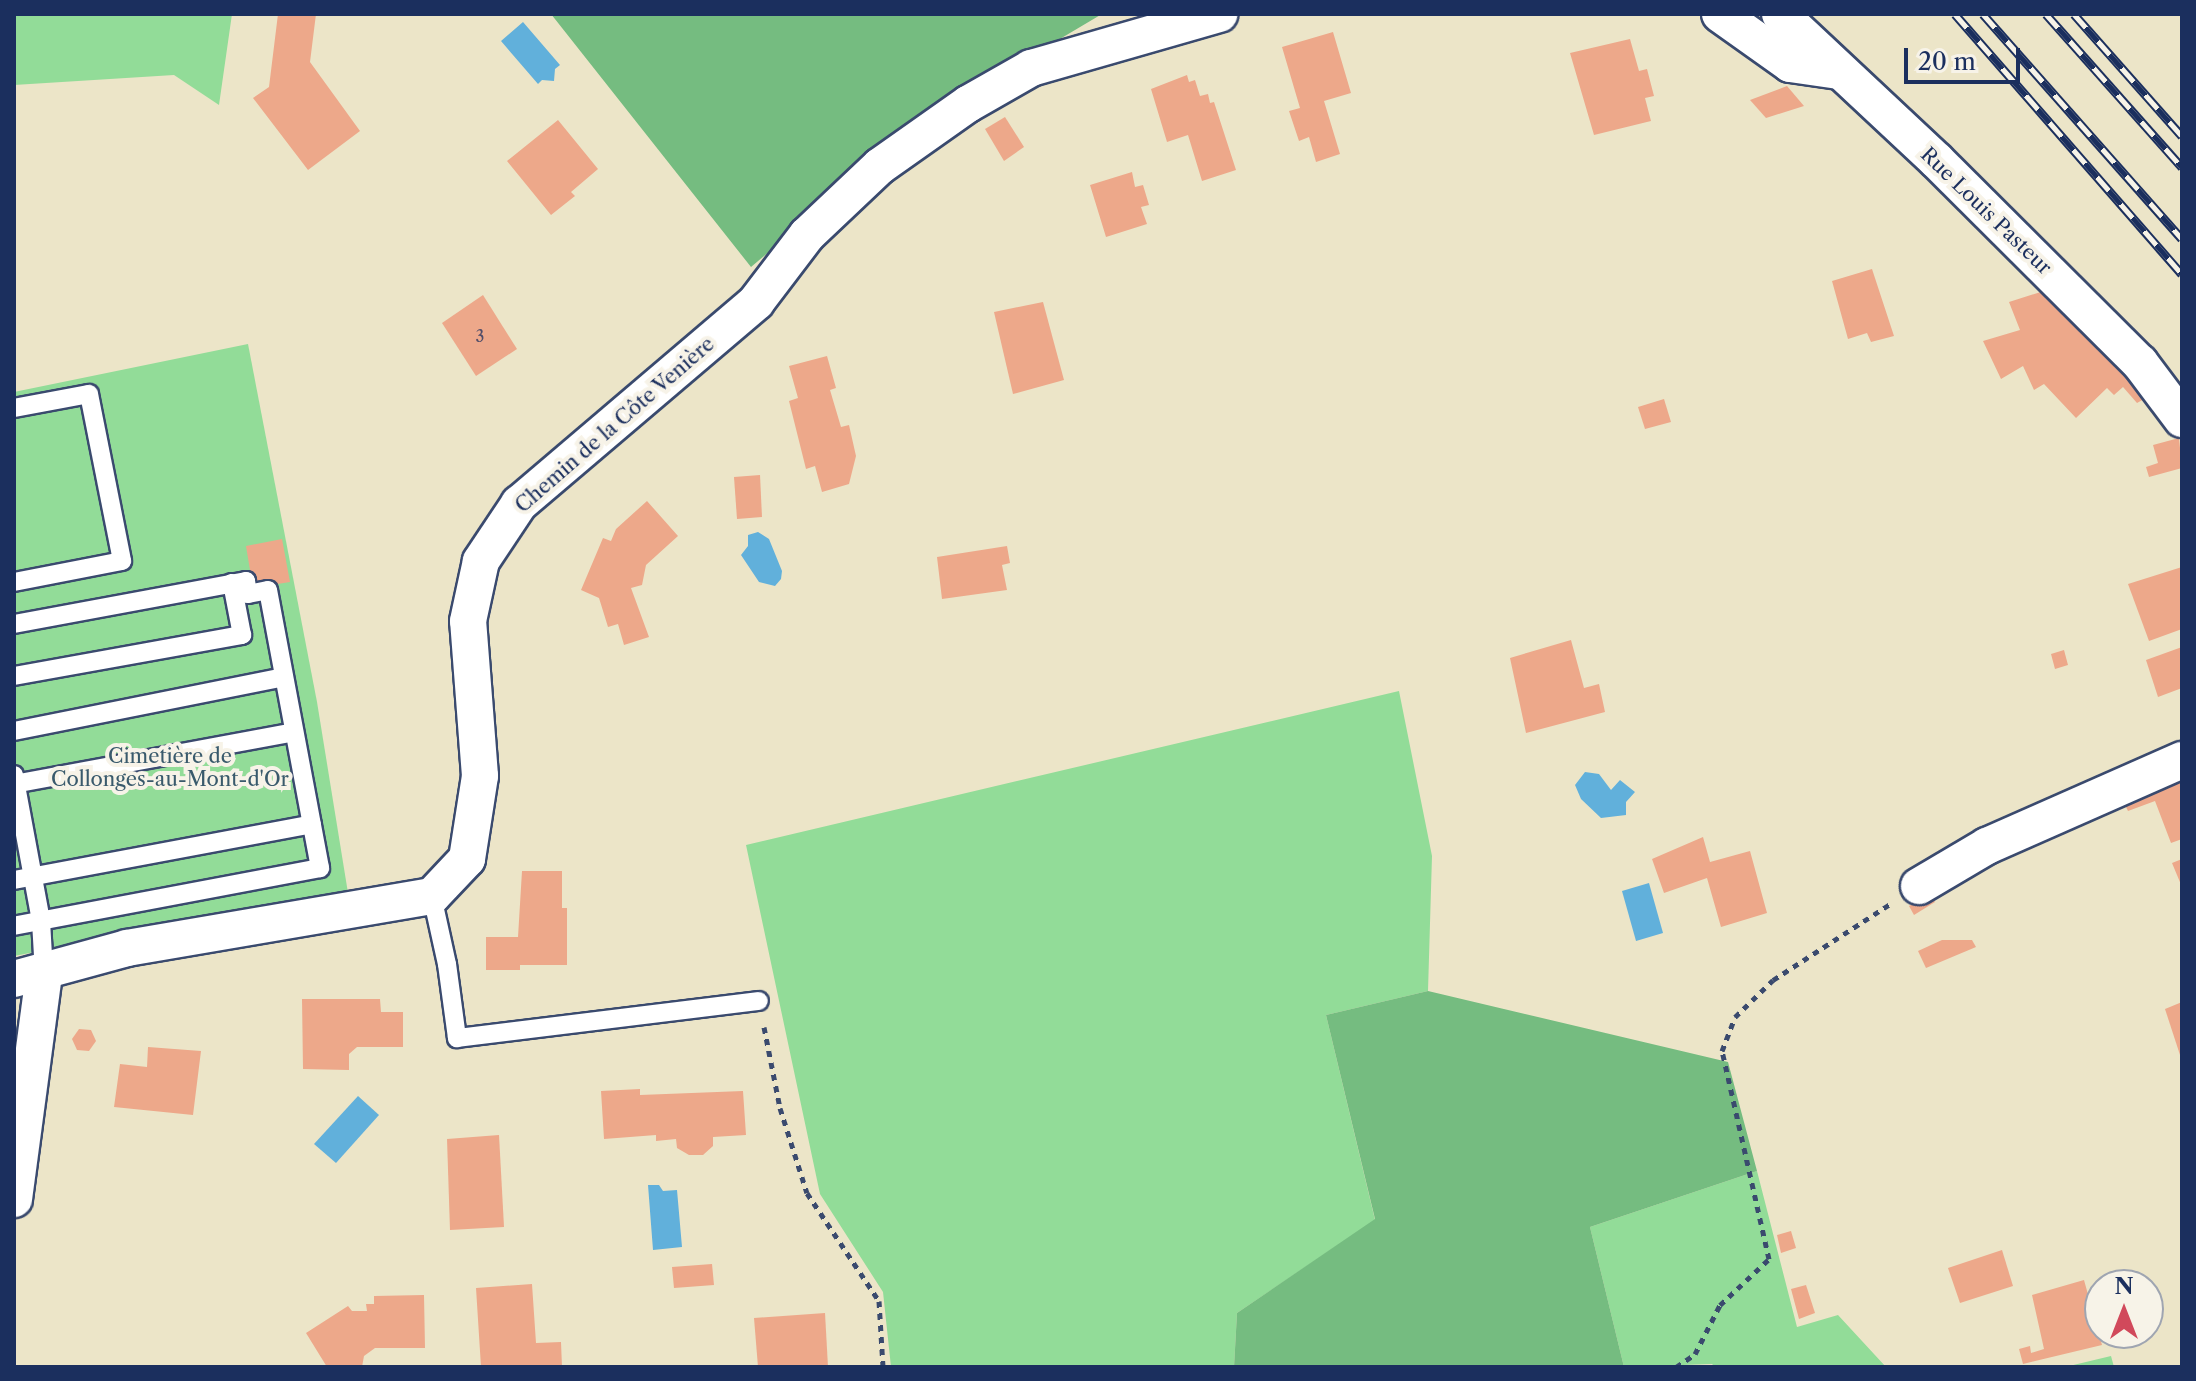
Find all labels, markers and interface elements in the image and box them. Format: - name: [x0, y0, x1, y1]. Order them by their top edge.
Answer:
- scale bar: [1908, 32, 2024, 82]
- text: 20 m: [1918, 47, 1976, 76]
- street label: Rue Louis Pasteur: [1916, 143, 2056, 279]
- house number: 3: [476, 326, 484, 346]
- street label: Chemin de la Côte Venière: [510, 332, 720, 518]
- park label: Cimetière de Collonges-au-Mont-d'Or: [51, 745, 289, 792]
- north arrow: [2084, 1269, 2164, 1349]
- text: N: [2114, 1273, 2134, 1300]

